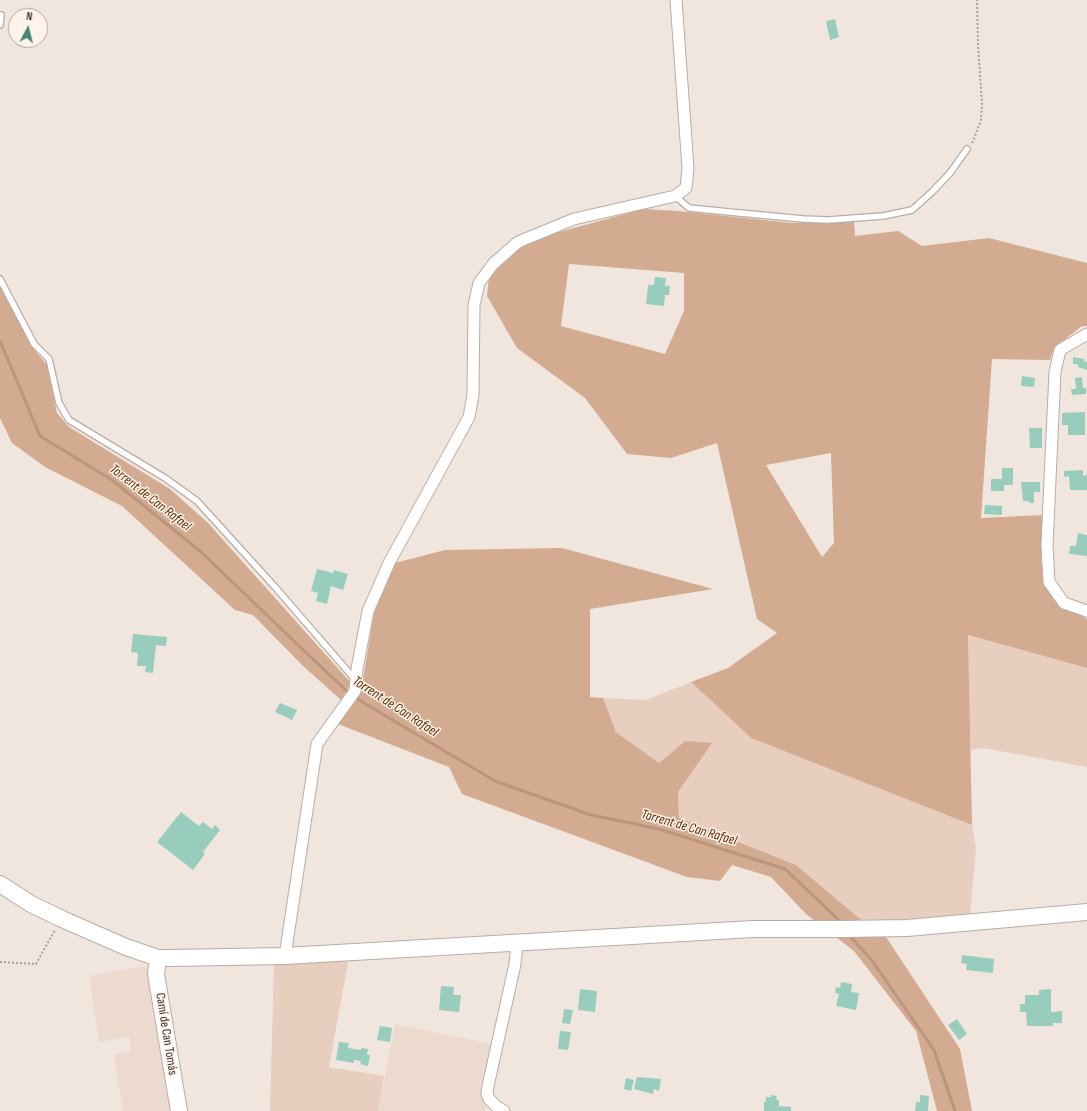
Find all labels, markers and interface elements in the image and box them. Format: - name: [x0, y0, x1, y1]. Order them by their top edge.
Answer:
- north arrow: [8, 8, 48, 48]
- text: N: [26, 10, 33, 23]
- water label: Torrent de Can Rafael: [106, 461, 194, 535]
- water label: Torrent de Can Rafael: [349, 673, 441, 741]
- water label: Torrent de Can Rafael: [639, 806, 739, 850]
- street label: Camí de Can Tomás: [152, 992, 180, 1076]

